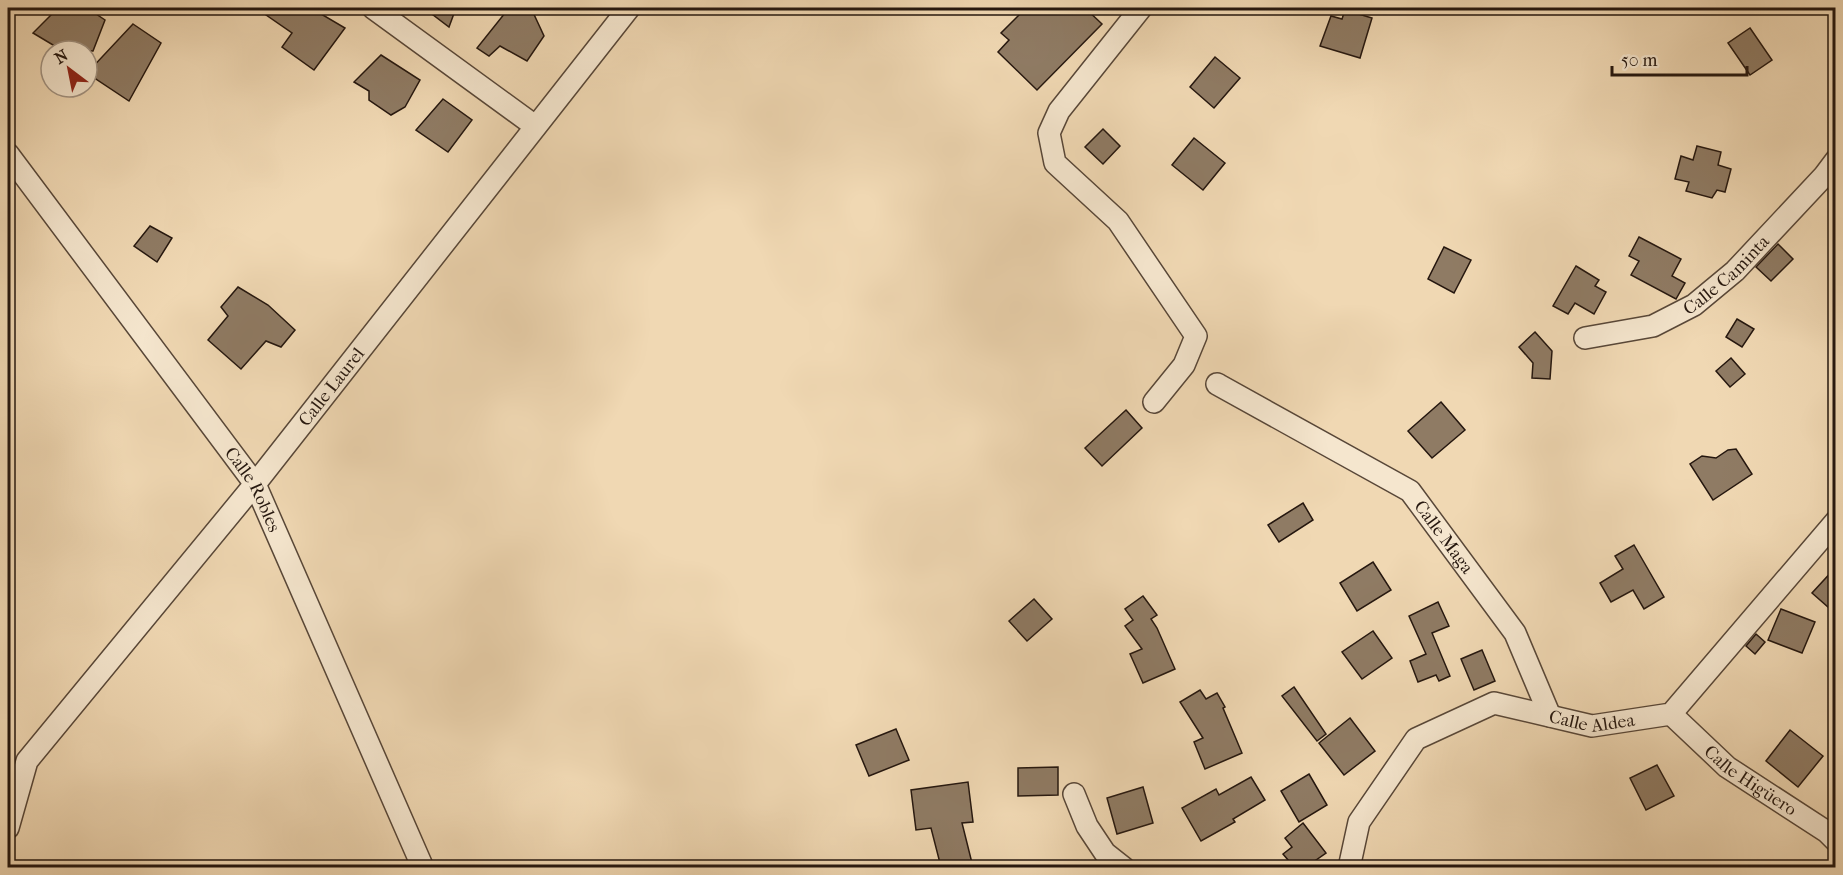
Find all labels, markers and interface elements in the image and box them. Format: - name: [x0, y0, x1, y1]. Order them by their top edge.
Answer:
- north arrow: [39, 39, 99, 99]
- scale bar: [1612, 39, 1747, 77]
- text: N: [51, 45, 72, 68]
- text: 50 m: [1621, 50, 1658, 71]
- street label: Calle Caminta: [1680, 231, 1774, 320]
- street label: Calle Laurel: [295, 344, 369, 430]
- street label: Calle Robles: [220, 443, 285, 536]
- street label: Calle Maga: [1410, 496, 1478, 578]
- street label: Calle Aldea: [1547, 706, 1637, 737]
- street label: Calle Higüero: [1700, 741, 1800, 820]

